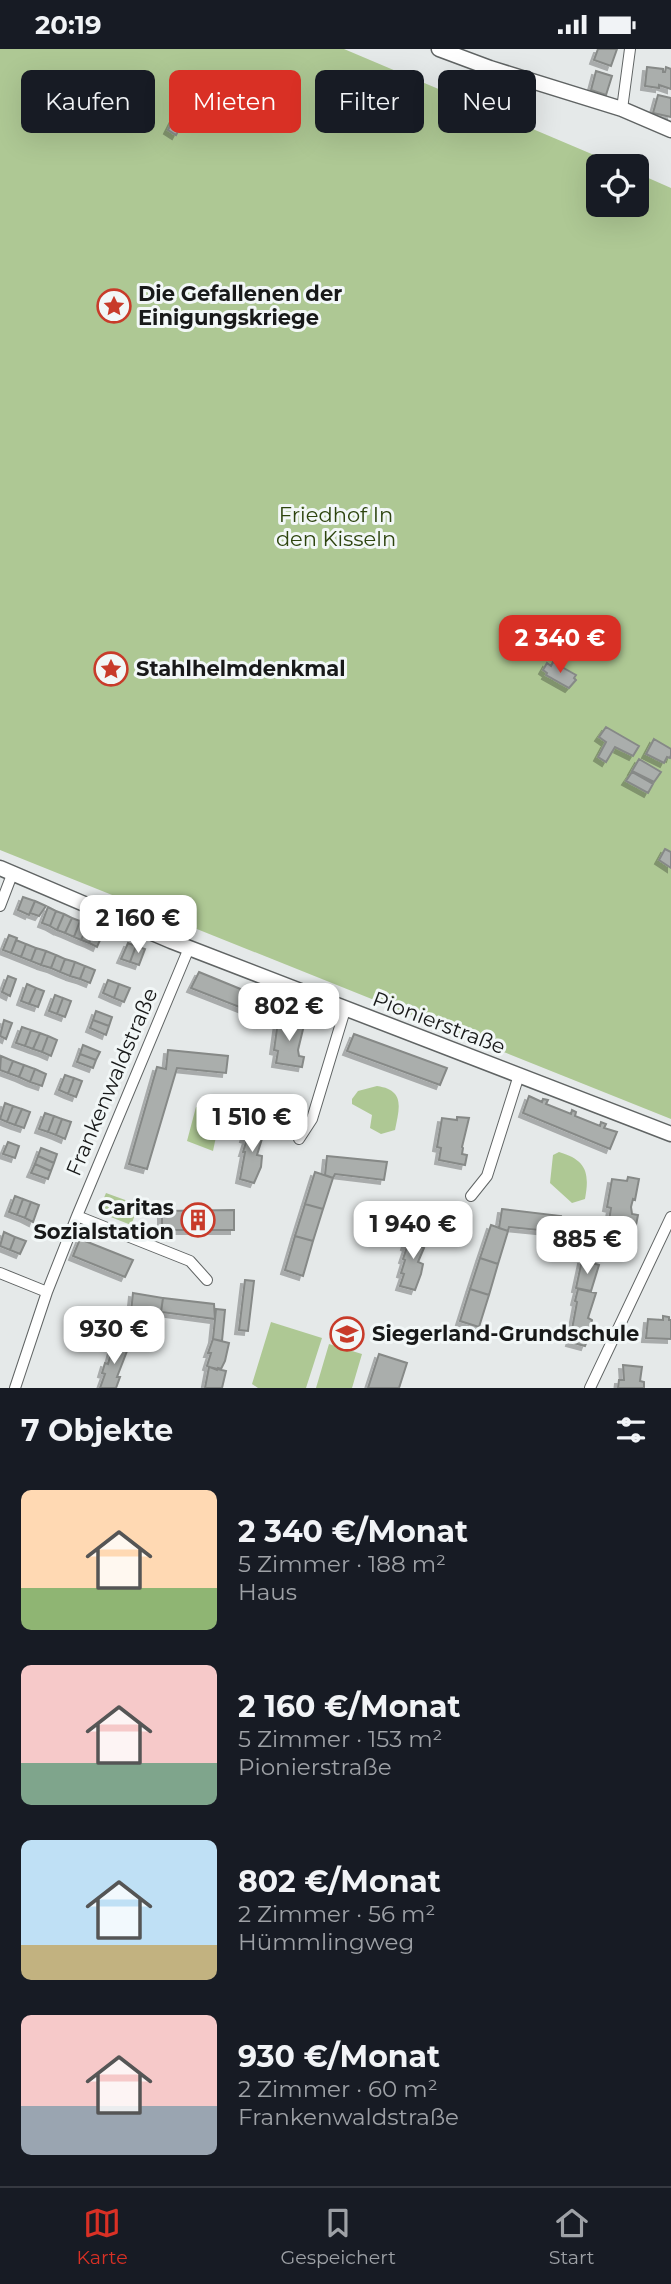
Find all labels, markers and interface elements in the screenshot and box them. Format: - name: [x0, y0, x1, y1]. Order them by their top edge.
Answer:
- text: 20:19: [35, 9, 102, 41]
- chip: Kaufen: [21, 70, 155, 133]
- chip: Mieten: [169, 70, 301, 133]
- chip: Filter: [315, 70, 424, 133]
- chip: Neu: [438, 70, 536, 133]
- map controls: [586, 154, 649, 217]
- button: locate: [586, 154, 649, 217]
- place label: Die Gefallenen der Einigungskriege: [138, 281, 342, 330]
- place icon: Die Gefallenen der Einigungskriege: [95, 287, 133, 325]
- park label: Friedhof In den Kisseln: [276, 502, 396, 551]
- pin: 2 340 €: [495, 615, 625, 675]
- text: 2 340 €: [515, 624, 605, 652]
- place icon: Stahlhelmdenkmal: [92, 650, 130, 688]
- place label: Stahlhelmdenkmal: [136, 656, 346, 681]
- pin: 2 160 €: [73, 895, 203, 955]
- text: 2 160 €: [96, 904, 180, 932]
- pin: 802 €: [240, 983, 338, 1043]
- street label: Frankenwaldstraße: [61, 984, 162, 1180]
- street label: Pionierstraße: [369, 986, 509, 1059]
- text: 802 €: [254, 992, 324, 1020]
- pin: 1 510 €: [187, 1095, 317, 1154]
- text: 1 510 €: [212, 1103, 292, 1131]
- place label: Caritas Sozialstation: [33, 1195, 174, 1244]
- building icon: Caritas Sozialstation: [179, 1201, 217, 1239]
- pin: 1 940 €: [348, 1201, 478, 1261]
- text: 1 940 €: [370, 1210, 456, 1238]
- pin: 885 €: [538, 1217, 636, 1276]
- text: 885 €: [552, 1225, 622, 1253]
- pin: 930 €: [65, 1307, 163, 1366]
- text: 930 €: [80, 1315, 148, 1343]
- school or university icon: Siegerland-Grundschule: [328, 1315, 366, 1353]
- place label: Siegerland-Grundschule: [372, 1321, 639, 1346]
- icon: filters: [612, 1411, 650, 1449]
- text: 7 Objekte: [21, 1412, 173, 1449]
- text: 2 340 €/Monat: [238, 1513, 468, 1550]
- icon: home: [77, 1518, 161, 1602]
- text: 5 Zimmer · 188 m²: [238, 1550, 446, 1578]
- text: Haus: [238, 1578, 297, 1606]
- text: 2 160 €/Monat: [238, 1688, 461, 1725]
- icon: home: [77, 1693, 161, 1777]
- text: 5 Zimmer · 153 m²: [238, 1725, 442, 1753]
- text: Pionierstraße: [238, 1753, 392, 1781]
- text: 802 €/Monat: [238, 1863, 441, 1900]
- icon: home: [77, 1868, 161, 1952]
- text: 2 Zimmer · 56 m²: [238, 1900, 435, 1928]
- text: Hümmlingweg: [238, 1928, 414, 1956]
- text: 930 €/Monat: [238, 2038, 440, 2075]
- icon: home: [77, 2043, 161, 2127]
- text: 2 Zimmer · 60 m²: [238, 2075, 438, 2103]
- text: Frankenwaldstraße: [238, 2103, 459, 2131]
- tab: Karte: [76, 2204, 128, 2269]
- tab: Gespeichert: [280, 2204, 396, 2269]
- tab: Start: [549, 2204, 595, 2269]

